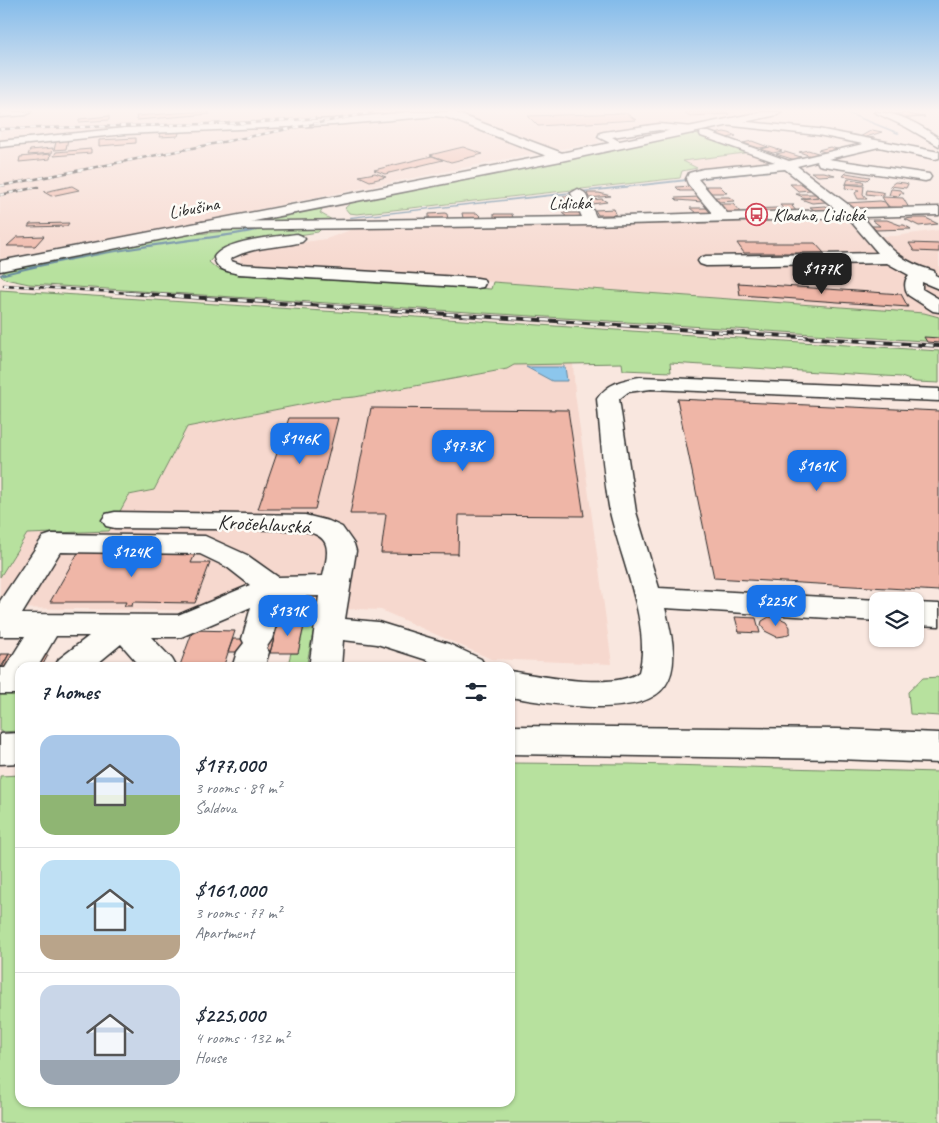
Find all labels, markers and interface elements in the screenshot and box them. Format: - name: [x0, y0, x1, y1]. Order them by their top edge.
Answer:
- street label: Libušina: [167, 192, 223, 224]
- street label: Lidická: [549, 192, 594, 214]
- bus stop icon: Kladno, Lidická: [745, 203, 769, 227]
- place label: Kladno, Lidická: [773, 204, 867, 226]
- pin: $177K: [787, 252, 857, 295]
- text: $177K: [804, 259, 840, 279]
- pin: $146K: [265, 422, 335, 465]
- text: $146K: [281, 429, 319, 449]
- pin: $97.3K: [422, 430, 504, 472]
- text: $97.3K: [443, 436, 483, 456]
- pin: $161K: [782, 450, 852, 492]
- text: $161K: [798, 456, 836, 476]
- street label: Kročehlavská: [217, 509, 313, 539]
- pin: $124K: [97, 536, 167, 578]
- text: $124K: [114, 542, 150, 562]
- pin: $225K: [741, 584, 811, 627]
- text: $225K: [758, 591, 794, 611]
- map controls: [869, 592, 924, 647]
- button: layers: [869, 592, 924, 647]
- pin: $131K: [253, 594, 323, 637]
- text: $131K: [270, 601, 306, 621]
- icon: filters: [462, 678, 490, 706]
- text: 7 homes: [40, 679, 99, 705]
- text: $177,000: [195, 752, 265, 778]
- icon: home: [80, 755, 140, 815]
- text: 3 rooms · 89 m²: [195, 778, 281, 798]
- text: Šaldova: [195, 798, 236, 818]
- text: $161,000: [195, 877, 266, 903]
- icon: home: [80, 880, 140, 940]
- text: 3 rooms · 77 m²: [195, 903, 281, 923]
- text: Apartment: [195, 923, 254, 943]
- text: $225,000: [195, 1002, 265, 1028]
- icon: home: [80, 1005, 140, 1065]
- text: 4 rooms · 132 m²: [195, 1028, 289, 1048]
- text: House: [195, 1048, 226, 1068]

